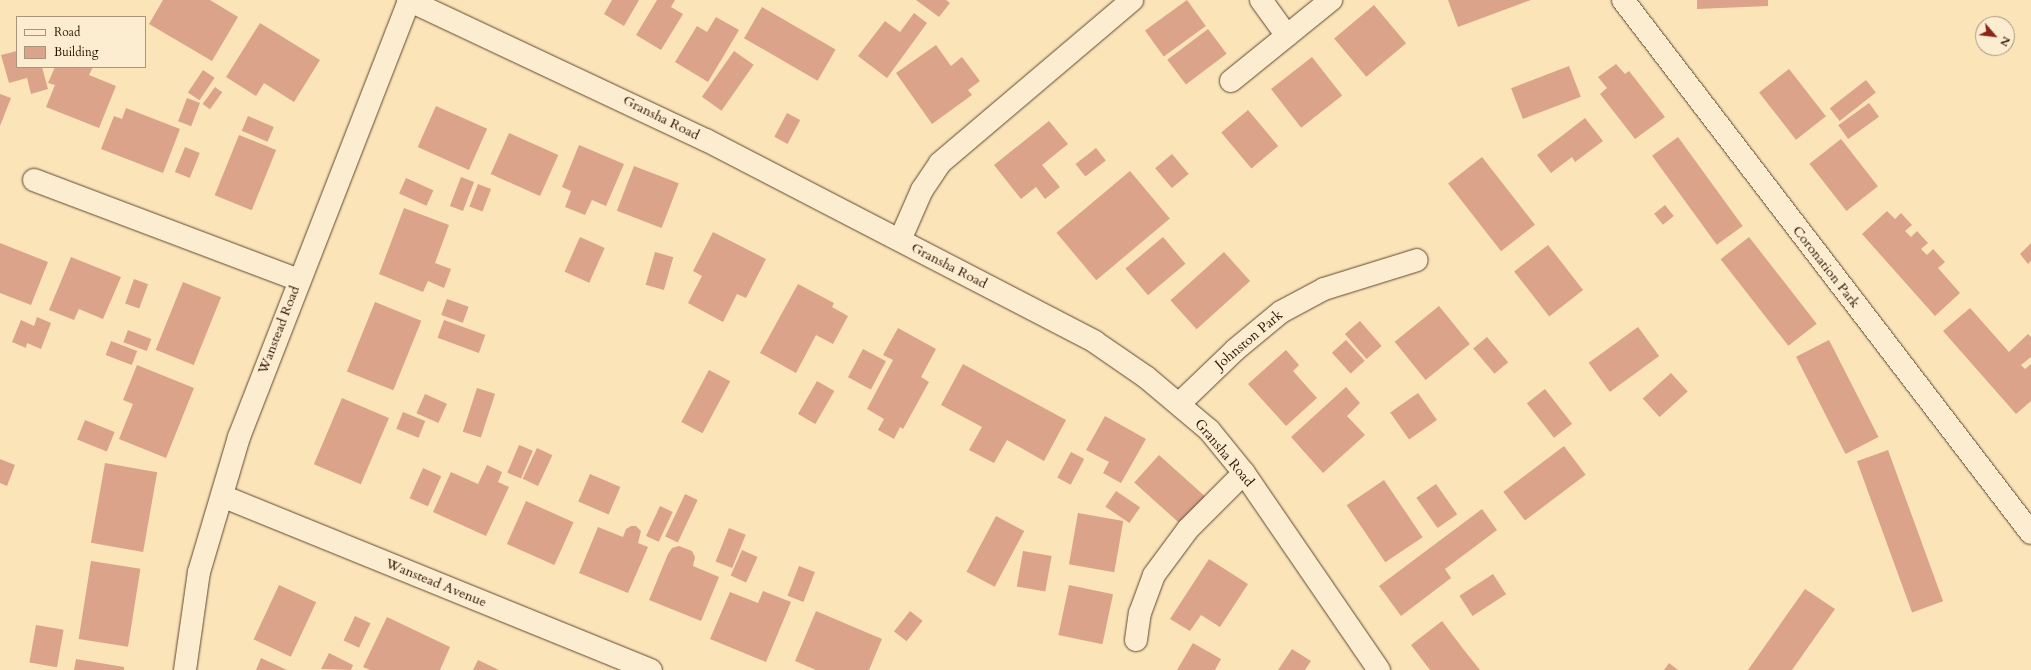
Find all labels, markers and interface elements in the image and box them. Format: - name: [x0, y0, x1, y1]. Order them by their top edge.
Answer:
- legend: [16, 16, 146, 68]
- north arrow: [1975, 16, 2015, 56]
- text: Road: [54, 24, 80, 40]
- text: N: [1996, 34, 2014, 49]
- text: Building: [54, 44, 98, 60]
- street label: Gransha Road: [620, 92, 702, 144]
- street label: Coronation Park: [1789, 223, 1863, 311]
- street label: Gransha Road: [908, 240, 990, 292]
- street label: Wanstead Road: [255, 284, 303, 376]
- street label: Johnston Park: [1212, 307, 1286, 373]
- street label: Gransha Road: [1191, 416, 1257, 490]
- street label: Wanstead Avenue: [383, 555, 489, 611]

